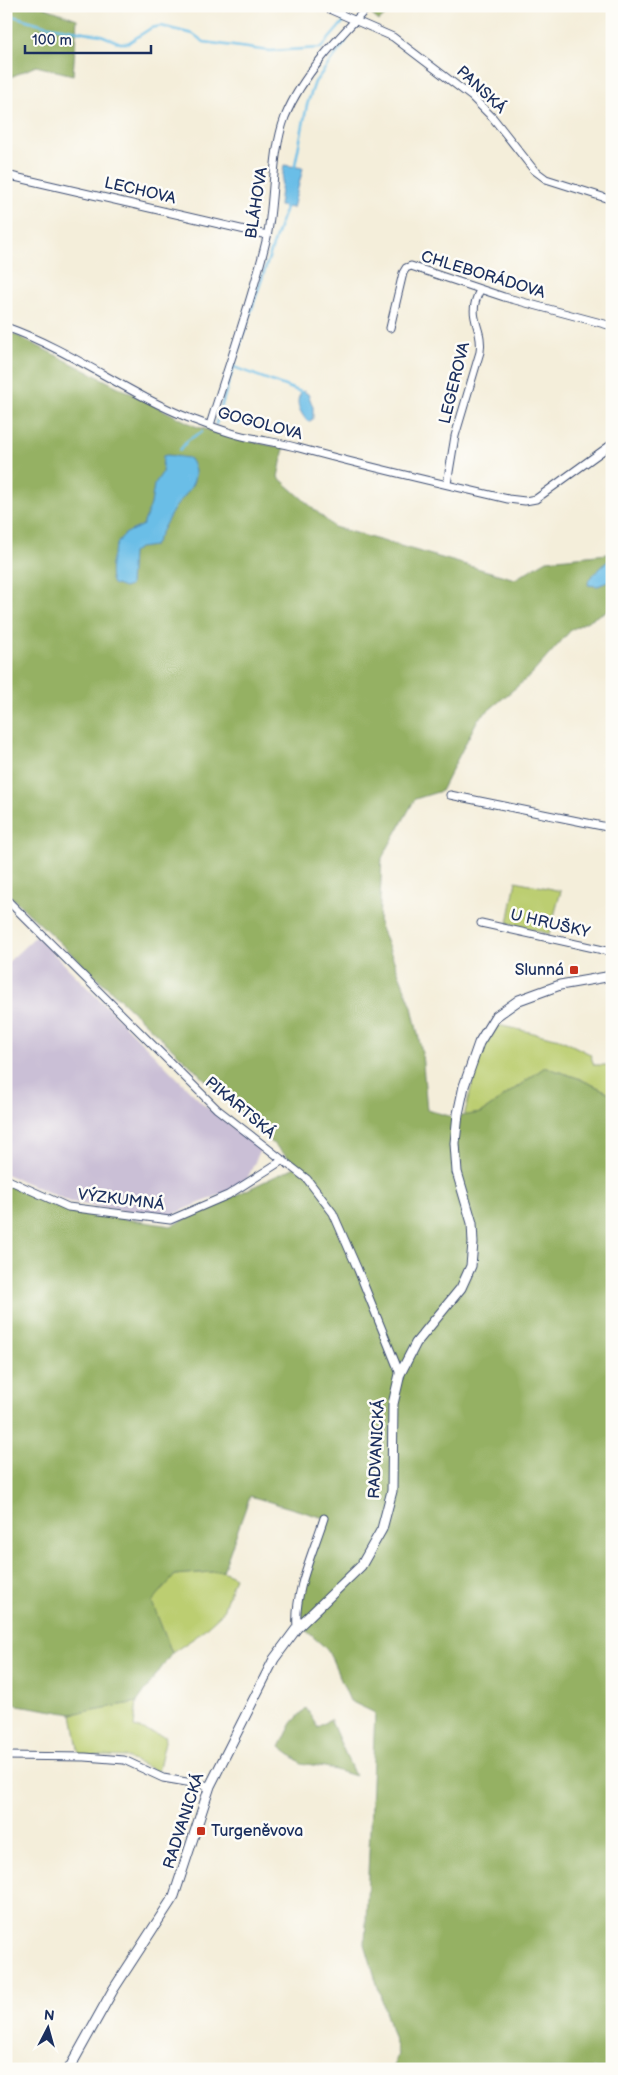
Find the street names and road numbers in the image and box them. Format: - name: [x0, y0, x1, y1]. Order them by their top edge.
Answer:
- street label: PANSKÁ: [452, 61, 511, 118]
- street label: BLÁHOVA: [240, 165, 272, 240]
- street label: LECHOVA: [102, 174, 178, 208]
- street label: CHLEBORÁDOVA: [419, 245, 548, 303]
- street label: LEGEROVA: [436, 340, 474, 426]
- street label: GOGOLOVA: [215, 404, 305, 445]
- street label: U HRUŠKY: [508, 904, 593, 943]
- street label: PIKARTSKÁ: [201, 1072, 280, 1143]
- street label: VÝZKUMNÁ: [77, 1183, 166, 1215]
- street label: RADVANICKÁ: [363, 1399, 389, 1499]
- street label: RADVANICKÁ: [158, 1770, 208, 1871]

